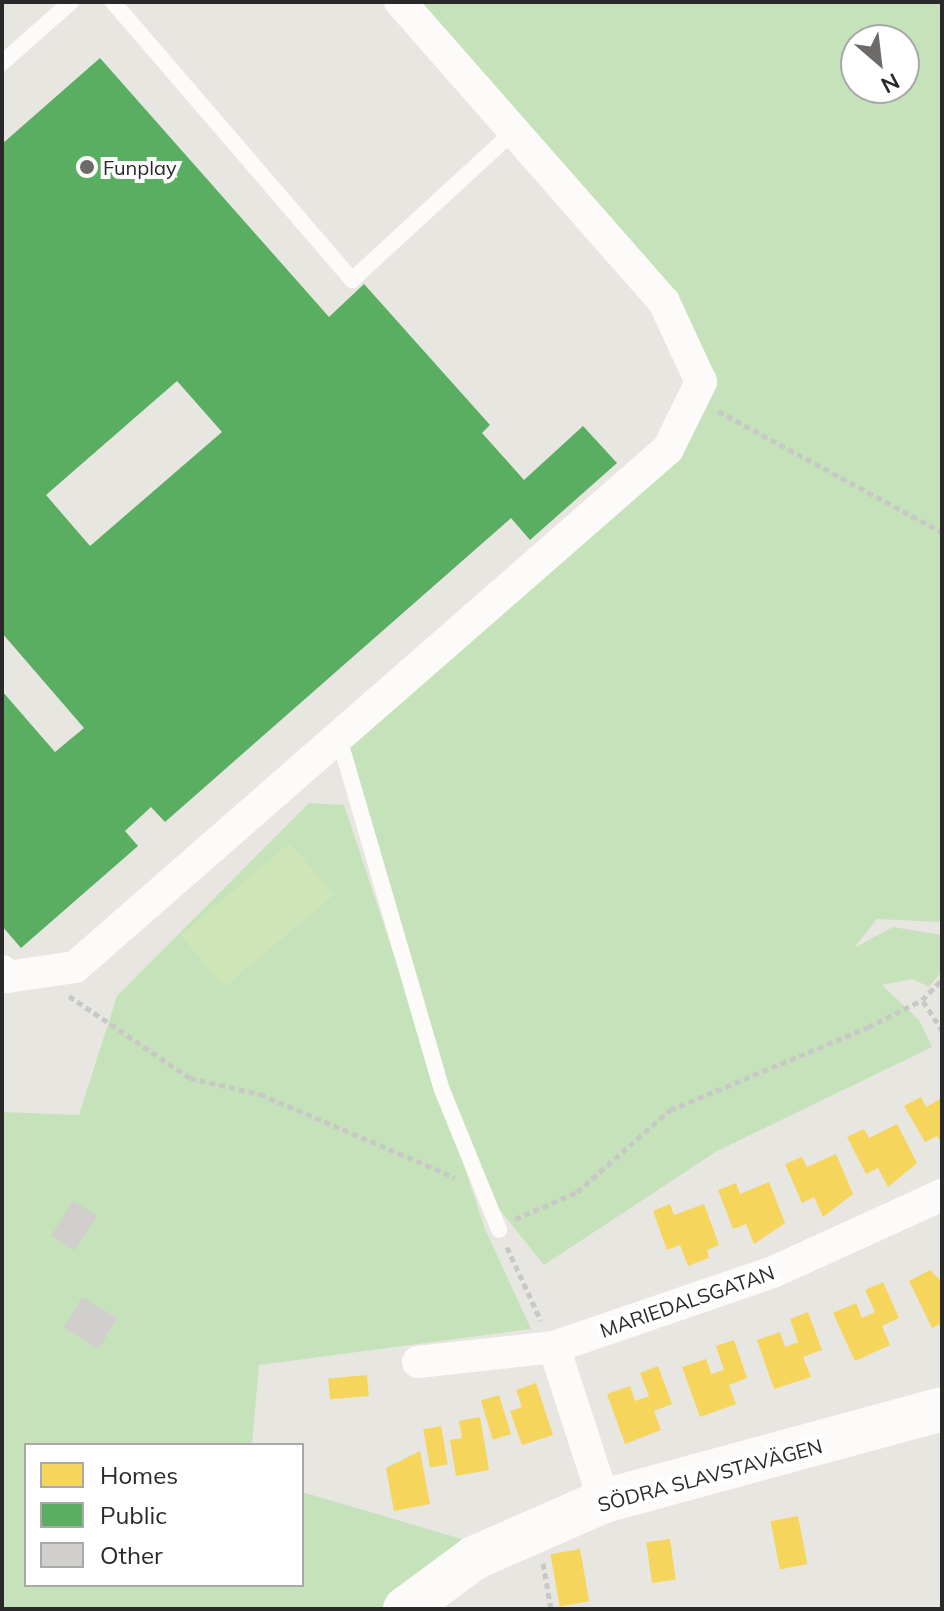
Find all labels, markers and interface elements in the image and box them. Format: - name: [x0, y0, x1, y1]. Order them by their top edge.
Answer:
- north arrow: [840, 24, 920, 104]
- text: N: [876, 67, 904, 100]
- place label: Funplay: [103, 155, 177, 179]
- marker: Funplay: [78, 158, 96, 176]
- street label: MARIEDALSGATAN: [597, 1260, 777, 1342]
- street label: SÖDRA SLAVSTAVÄGEN: [595, 1433, 825, 1517]
- legend: [24, 1443, 304, 1587]
- text: Homes: [100, 1460, 178, 1490]
- text: Public: [100, 1500, 167, 1530]
- text: Other: [100, 1540, 163, 1570]

